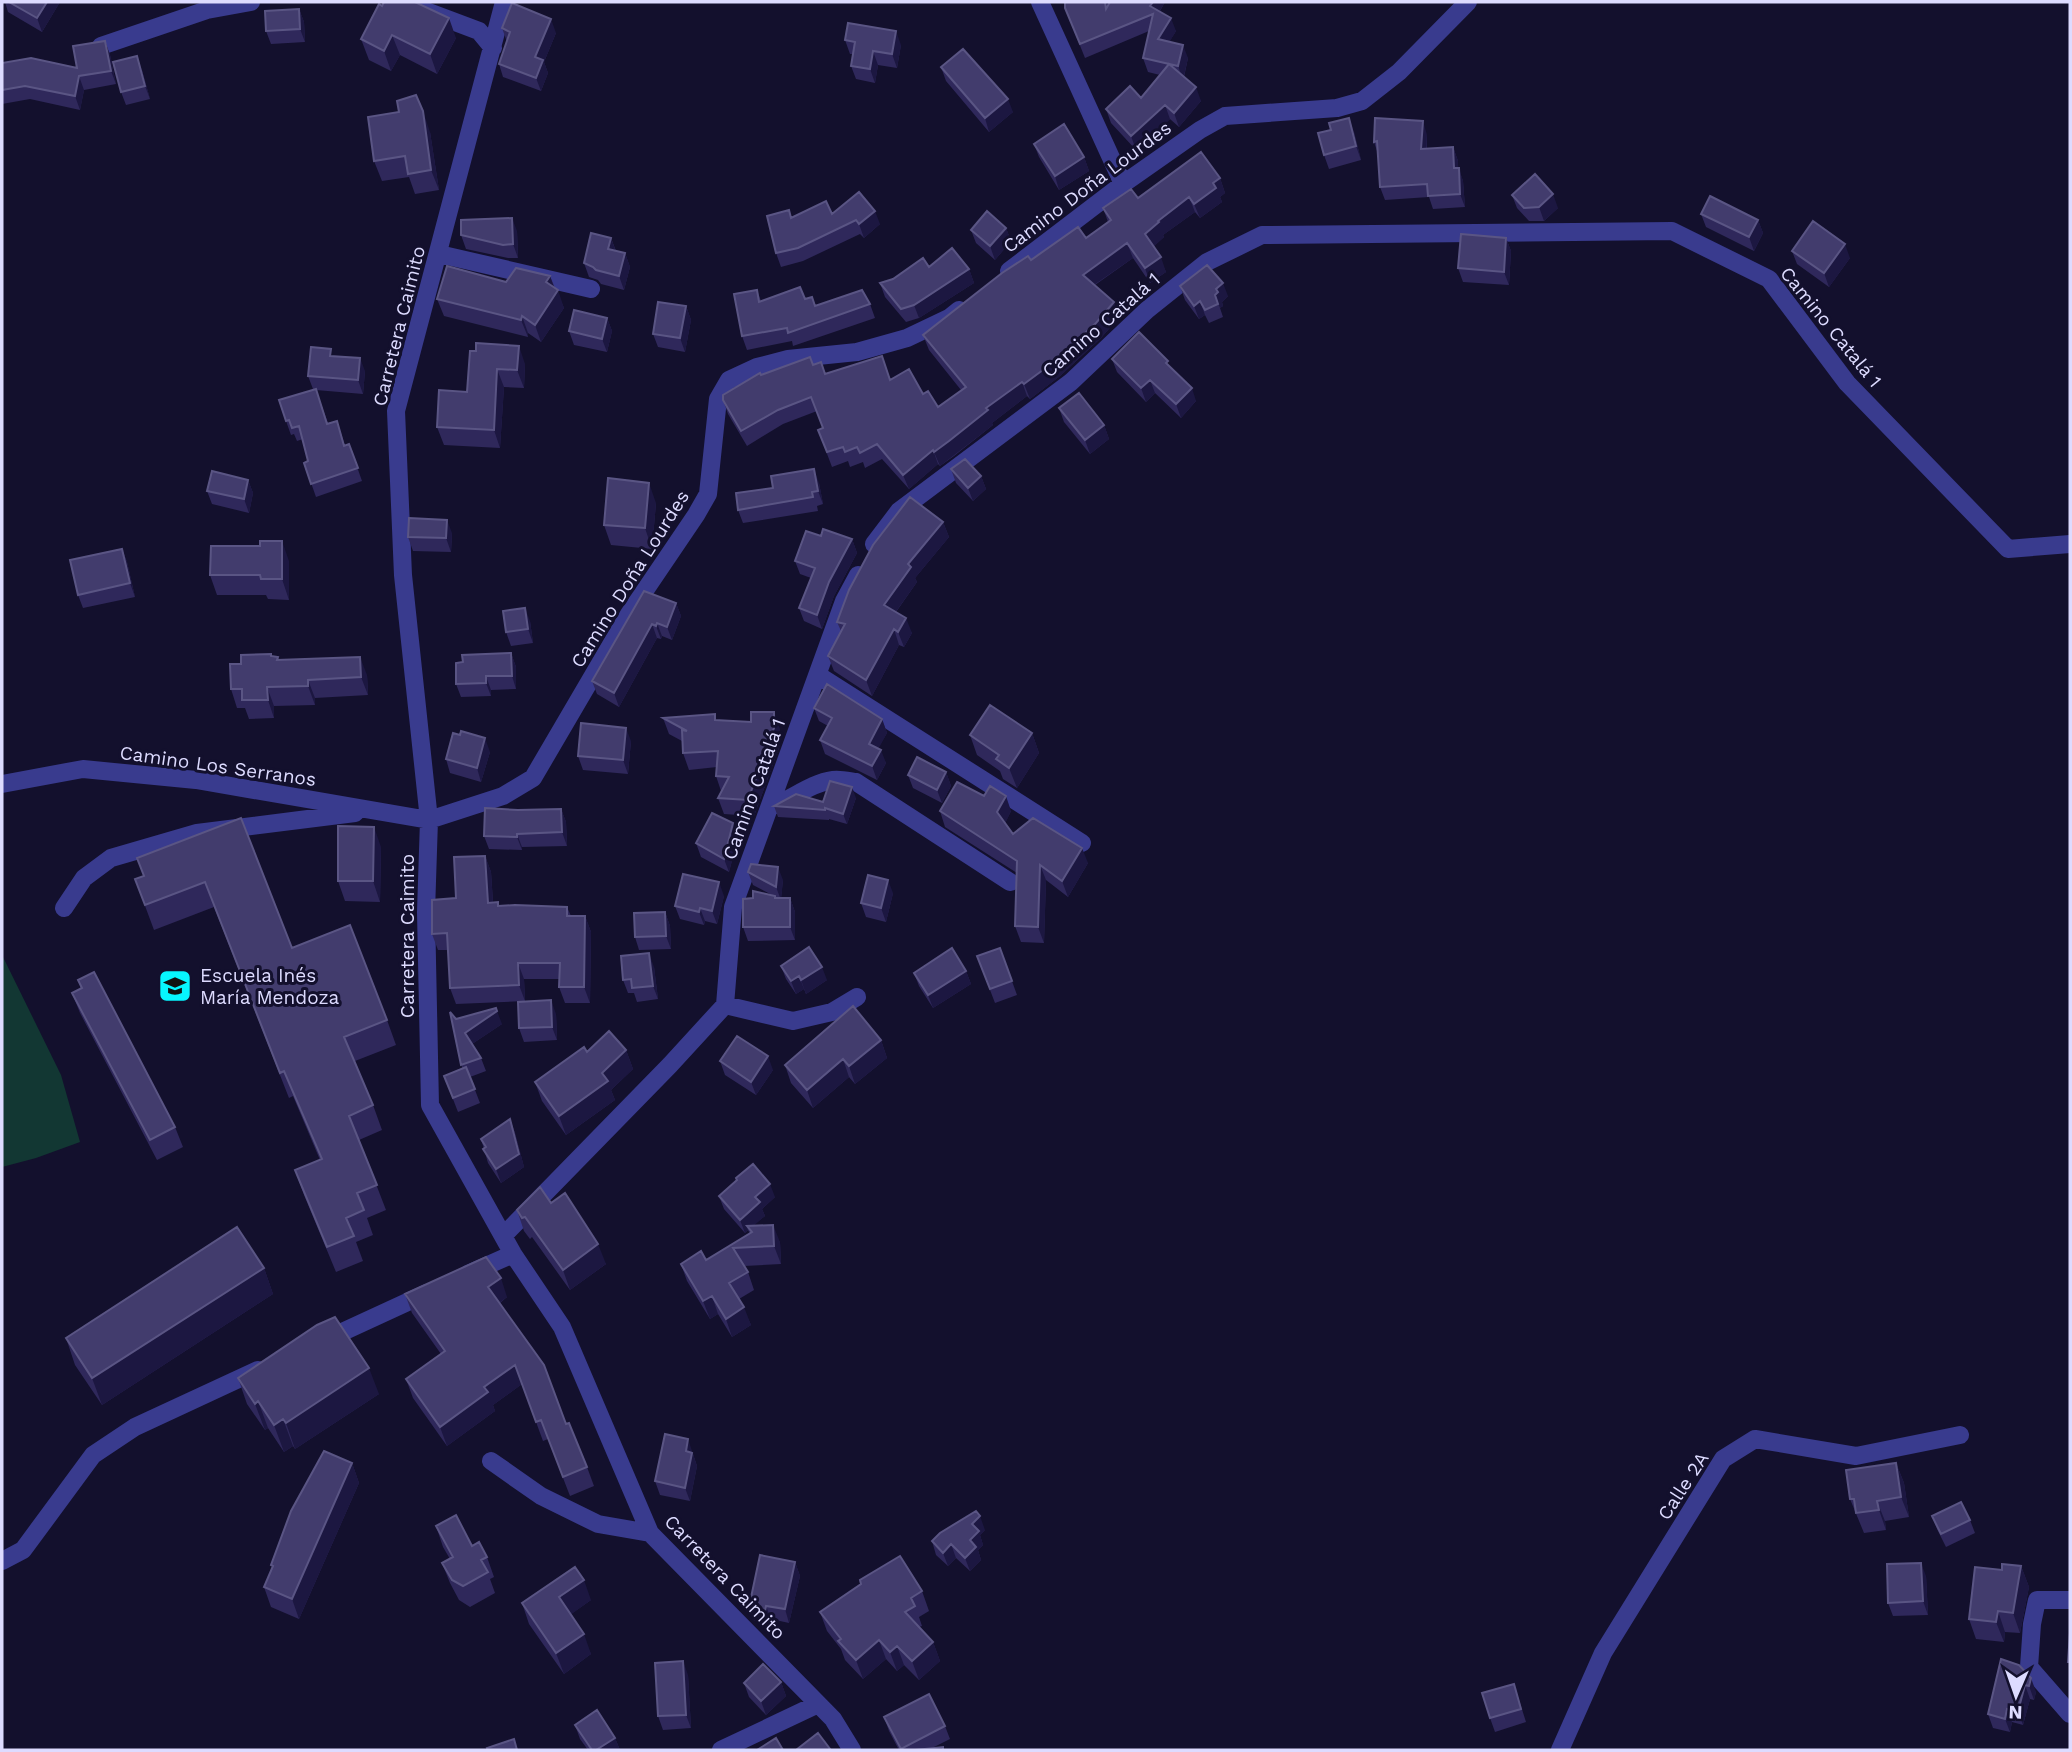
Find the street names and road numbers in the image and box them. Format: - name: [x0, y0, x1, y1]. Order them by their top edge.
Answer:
- street label: Camino Doña Lourdes: [998, 116, 1176, 258]
- street label: Carretera Caimito: [368, 244, 430, 408]
- street label: Camino Catalá 1: [1775, 262, 1887, 392]
- street label: Camino Catalá 1: [1037, 268, 1165, 382]
- street label: Camino Doña Lourdes: [566, 486, 694, 672]
- street label: Camino Catalá 1: [718, 715, 790, 863]
- street label: Camino Los Serranos: [118, 741, 318, 791]
- street label: Carretera Caimito: [396, 854, 419, 1018]
- street label: Calle 2A: [1653, 1447, 1714, 1524]
- street label: Carretera Caimito: [660, 1510, 790, 1644]

